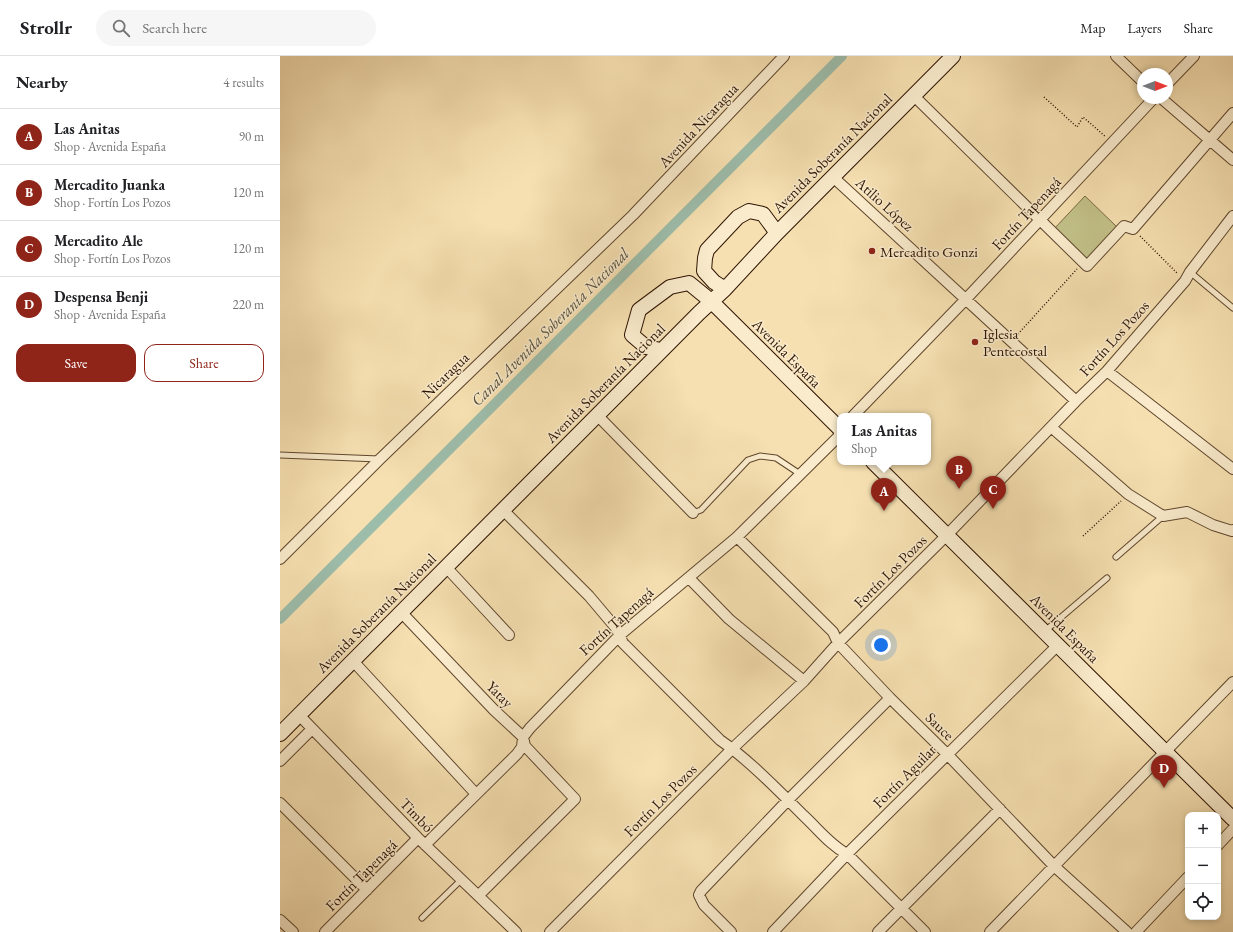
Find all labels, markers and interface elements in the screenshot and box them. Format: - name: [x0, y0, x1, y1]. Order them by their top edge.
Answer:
- search box: [96, 10, 376, 46]
- text: Strollr: [20, 15, 72, 40]
- icon: search: [110, 17, 132, 39]
- text: Search here: [142, 18, 207, 37]
- text: Map: [1080, 19, 1105, 37]
- text: Layers: [1127, 19, 1162, 37]
- text: Share: [1184, 19, 1213, 37]
- north arrow: [1137, 68, 1173, 104]
- text: Nearby: [16, 71, 68, 93]
- text: 4 results: [223, 74, 264, 91]
- street label: Avenida Nicaragua: [653, 79, 742, 172]
- street label: Avenida Soberanía Nacional: [767, 89, 896, 218]
- text: Las Anitas: [54, 119, 120, 138]
- text: A: [24, 128, 34, 145]
- text: 90 m: [239, 128, 264, 145]
- text: Shop · Avenida España: [54, 138, 166, 155]
- street label: Atilio López: [851, 172, 918, 235]
- street label: Fortín Tapenagá: [987, 172, 1065, 254]
- text: Mercadito Juanka: [54, 175, 165, 194]
- text: B: [25, 184, 33, 201]
- text: 120 m: [233, 184, 264, 201]
- text: Shop · Fortín Los Pozos: [54, 194, 171, 211]
- text: Mercadito Ale: [54, 231, 143, 250]
- text: C: [24, 240, 34, 257]
- text: 120 m: [233, 240, 264, 257]
- place label: Mercadito Gonzi: [880, 242, 978, 261]
- water label: Canal Avenida Soberanía Nacional: [467, 244, 633, 410]
- marker: Mercadito Gonzi: [867, 246, 877, 256]
- text: Shop · Fortín Los Pozos: [54, 250, 171, 267]
- text: Despensa Benji: [54, 287, 148, 306]
- text: D: [24, 296, 34, 313]
- text: 220 m: [233, 296, 264, 313]
- street label: Fortín Los Pozos: [1075, 296, 1153, 380]
- text: Shop · Avenida España: [54, 306, 166, 323]
- street label: Avenida España: [748, 314, 826, 392]
- street label: Avenida Soberanía Nacional: [541, 319, 669, 447]
- place label: Iglesia Pentecostal: [983, 324, 1047, 360]
- marker: Iglesia Pentecostal: [970, 337, 980, 347]
- button: Save: [16, 344, 136, 382]
- button: Share: [144, 344, 264, 382]
- street label: Nicaragua: [417, 348, 473, 402]
- popup: [837, 413, 931, 465]
- text: Las Anitas: [851, 421, 917, 440]
- text: Shop: [851, 440, 877, 457]
- pin: B: [946, 456, 972, 489]
- pin: C: [980, 476, 1006, 509]
- pin: A: [871, 478, 897, 511]
- street label: Fortín Los Pozos: [849, 530, 931, 612]
- street label: Avenida Soberanía Nacional: [311, 549, 440, 678]
- street label: Fortín Tapenagá: [575, 583, 657, 659]
- street label: Avenida España: [1026, 589, 1104, 667]
- your location: [871, 635, 891, 655]
- street label: Yatay: [483, 677, 518, 712]
- street label: Sauce: [922, 708, 958, 744]
- street label: Fortín Aguilar: [868, 740, 940, 812]
- pin: D: [1151, 755, 1177, 788]
- street label: Fortín Los Pozos: [619, 759, 701, 841]
- street label: Timbó: [396, 794, 438, 836]
- map controls: [1185, 812, 1221, 920]
- button: +: [1185, 812, 1221, 848]
- street label: Fortín Tapenagá: [321, 835, 401, 915]
- button: −: [1185, 848, 1221, 884]
- button: locate: [1185, 884, 1221, 920]

